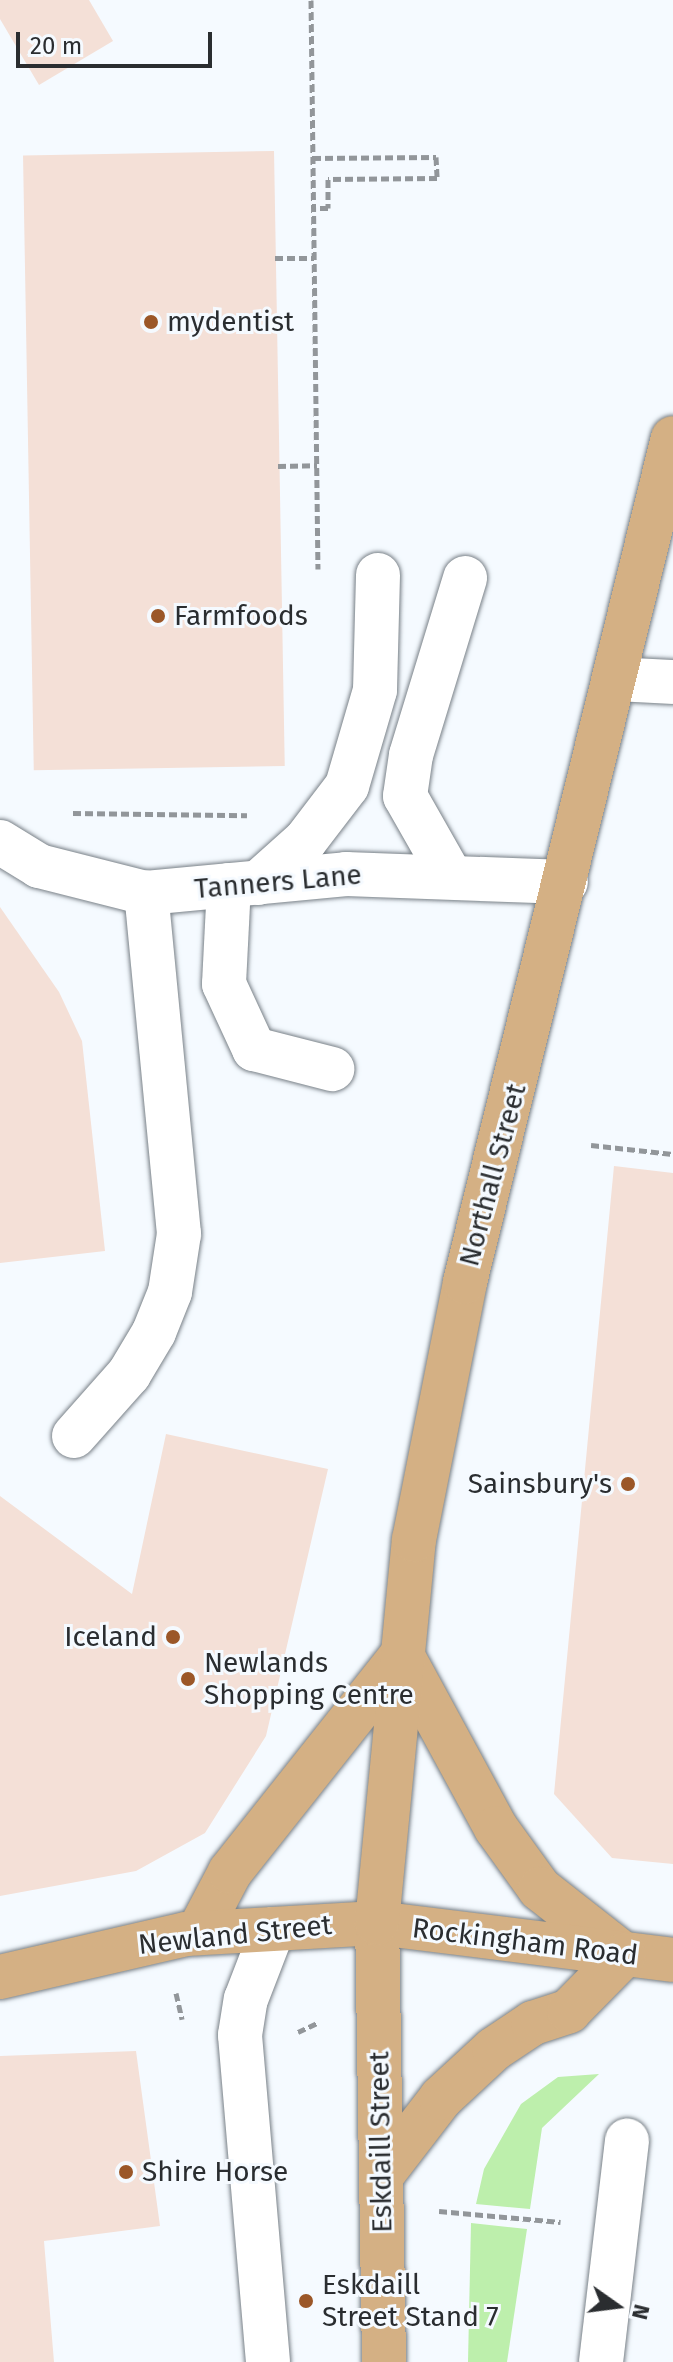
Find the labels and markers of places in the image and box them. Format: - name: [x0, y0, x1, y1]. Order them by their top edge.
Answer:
- place label: mydentist: [167, 305, 294, 339]
- marker: mydentist: [142, 313, 160, 331]
- place label: Farmfoods: [174, 599, 308, 633]
- marker: Farmfoods: [149, 607, 167, 625]
- place label: Sainsbury's: [468, 1467, 612, 1501]
- marker: Sainsbury's: [619, 1475, 637, 1493]
- place label: Iceland: [64, 1620, 157, 1654]
- marker: Iceland: [164, 1628, 182, 1646]
- place label: Newlands Shopping Centre: [204, 1646, 414, 1712]
- marker: Newlands Shopping Centre: [179, 1670, 197, 1688]
- place label: Shire Horse: [142, 2155, 288, 2189]
- marker: Shire Horse: [117, 2163, 135, 2181]
- place label: Eskdaill Street Stand 7: [322, 2268, 499, 2334]
- marker: Eskdaill Street Stand 7: [297, 2292, 315, 2310]

